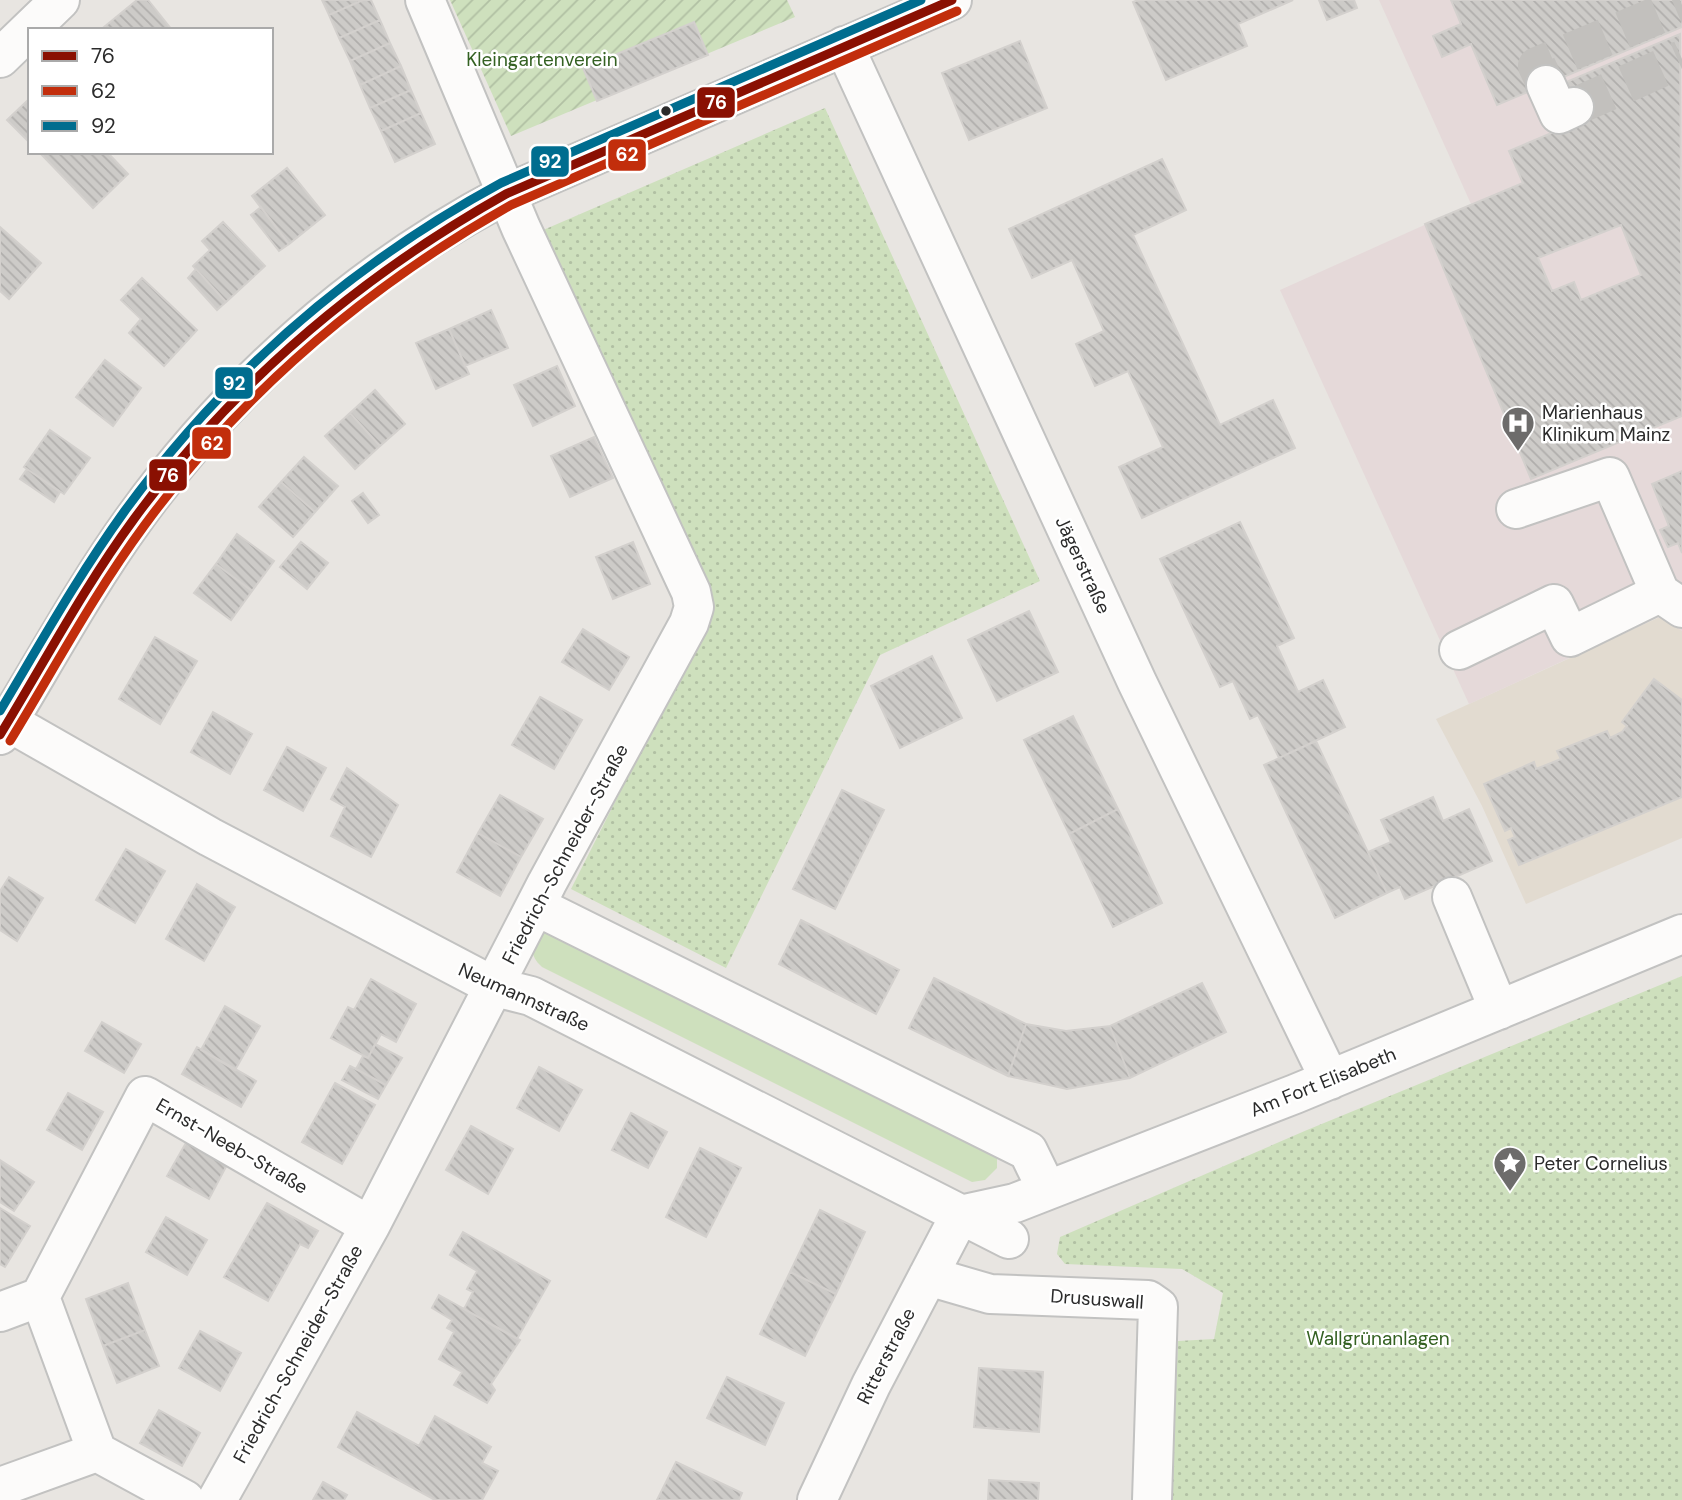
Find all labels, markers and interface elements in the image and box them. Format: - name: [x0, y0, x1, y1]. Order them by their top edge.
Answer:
- legend: [28, 28, 273, 154]
- text: 76: [91, 42, 115, 70]
- park label: Kleingartenverein: [466, 47, 618, 72]
- text: 62: [91, 77, 116, 105]
- line badge: 76: [696, 86, 736, 119]
- text: 76: [705, 90, 727, 115]
- unlabelled marker: [659, 104, 673, 118]
- text: 92: [91, 112, 116, 140]
- line badge: 62: [607, 138, 647, 172]
- text: 62: [616, 142, 638, 167]
- line badge: 92: [530, 145, 570, 178]
- text: 92: [539, 149, 561, 174]
- line badge: 92: [214, 366, 254, 400]
- text: 92: [223, 371, 245, 396]
- place label: Marienhaus Klinikum Mainz: [1542, 400, 1670, 447]
- hospital icon: Marienhaus Klinikum Mainz: [1499, 404, 1537, 453]
- line badge: 62: [191, 426, 232, 460]
- text: 62: [201, 431, 223, 456]
- line badge: 76: [148, 458, 188, 492]
- text: 76: [157, 463, 179, 488]
- street label: Jägerstraße: [1050, 512, 1116, 618]
- street label: Friedrich-Schneider-Straße: [496, 739, 634, 969]
- street label: Neumannstraße: [455, 957, 593, 1037]
- street label: Am Fort Elisabeth: [1246, 1041, 1400, 1123]
- street label: Ernst-Neeb-Straße: [152, 1092, 312, 1200]
- place icon: Peter Cornelius: [1491, 1144, 1529, 1193]
- place label: Peter Cornelius: [1534, 1151, 1668, 1176]
- street label: Friedrich-Schneider-Straße: [227, 1240, 369, 1468]
- street label: Drususwall: [1049, 1283, 1145, 1315]
- street label: Ritterstraße: [851, 1303, 921, 1409]
- park label: Wallgrünanlagen: [1306, 1326, 1450, 1351]

